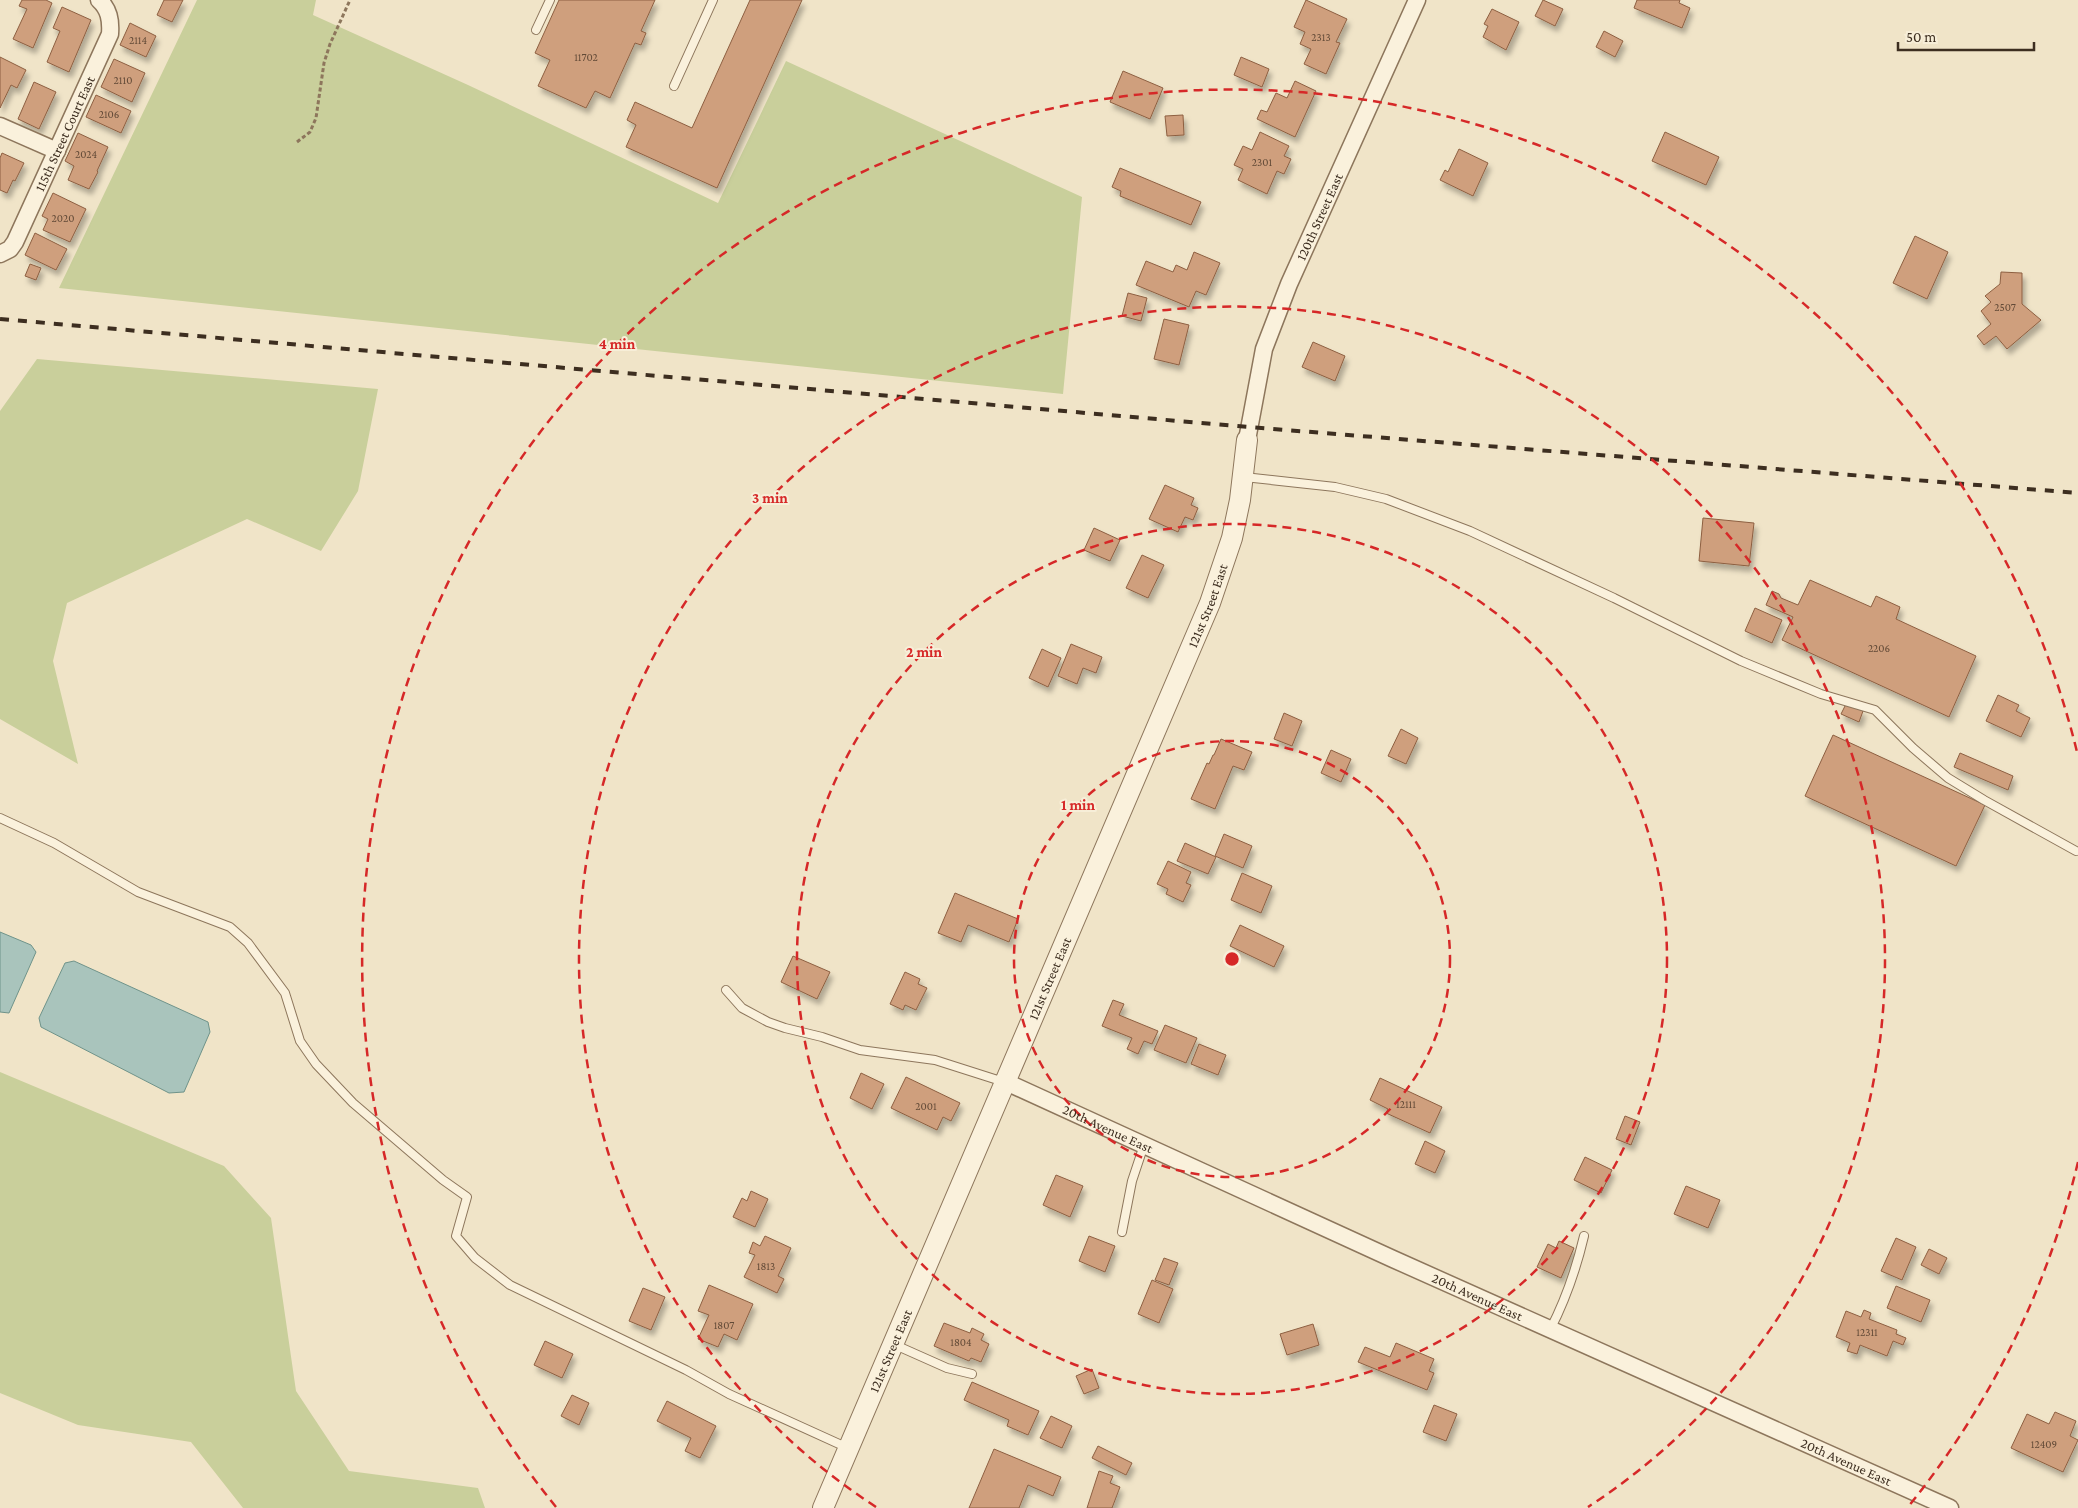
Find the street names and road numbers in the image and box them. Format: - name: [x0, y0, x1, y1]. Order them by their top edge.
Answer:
- street label: 115th Street Court East: [31, 73, 98, 194]
- street label: 120th Street East: [1293, 170, 1346, 263]
- street label: 121st Street East: [1184, 561, 1231, 650]
- street label: 121st Street East: [1025, 934, 1074, 1022]
- street label: 20th Avenue East: [1060, 1101, 1156, 1156]
- street label: 20th Avenue East: [1430, 1270, 1526, 1324]
- street label: 121st Street East: [865, 1307, 915, 1395]
- street label: 20th Avenue East: [1798, 1434, 1894, 1489]

